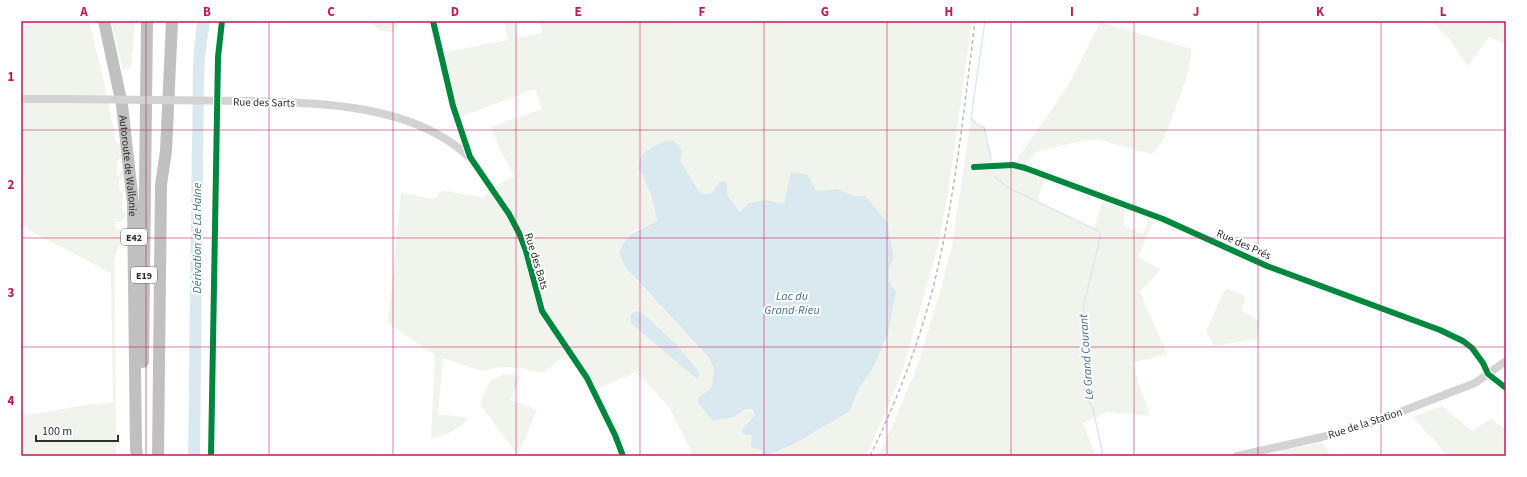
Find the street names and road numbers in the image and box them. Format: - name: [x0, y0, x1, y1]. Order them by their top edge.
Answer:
- street label: Rue des Sarts: [233, 94, 295, 111]
- street label: Autoroute de Wallonie: [115, 114, 140, 217]
- street label: Rue des Prés: [1214, 226, 1274, 263]
- road number: E42: [121, 229, 147, 245]
- street label: Rue des Bats: [521, 231, 552, 292]
- road number: E19: [131, 267, 157, 283]
- street label: Rue de la Station: [1326, 404, 1404, 443]

